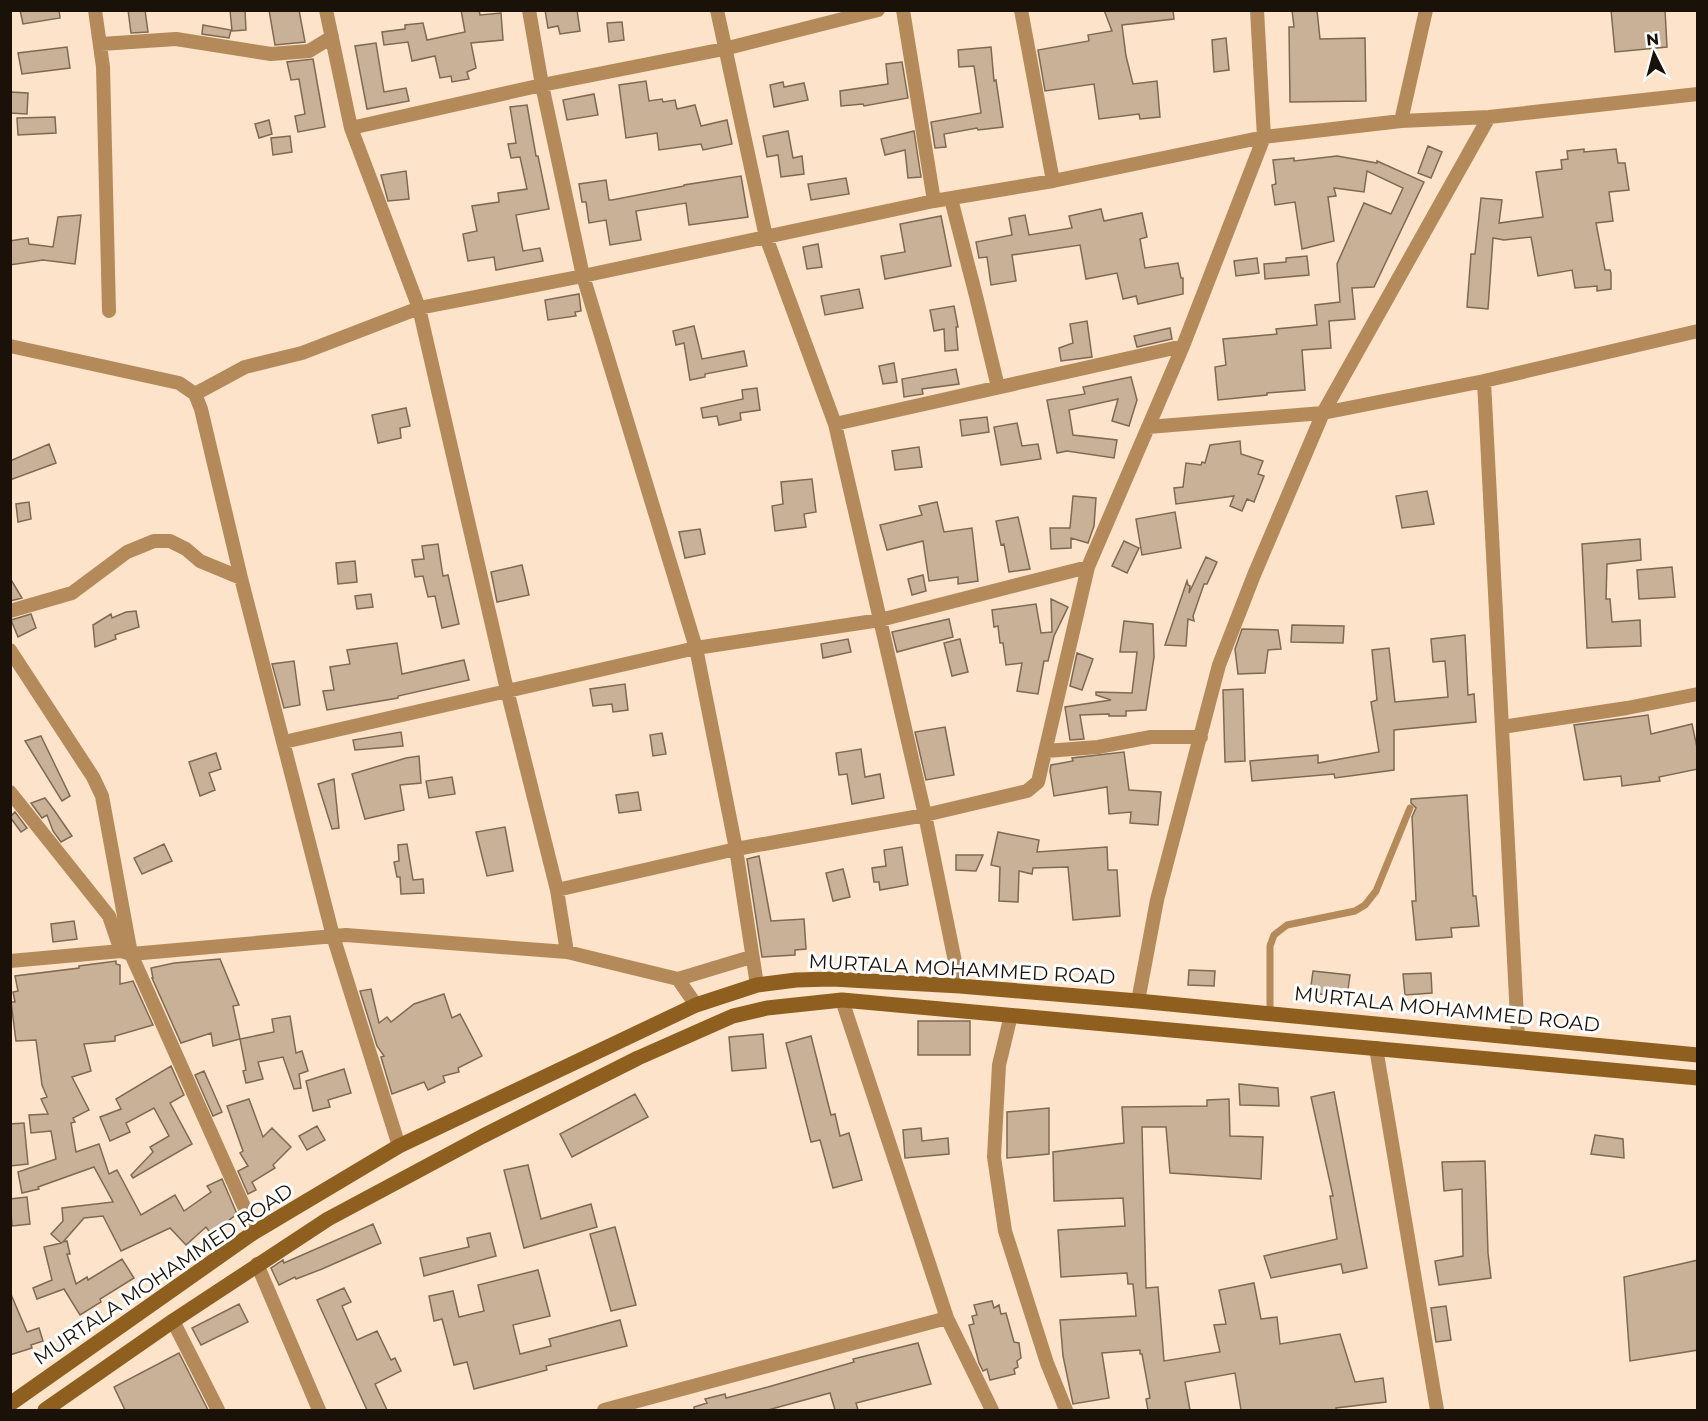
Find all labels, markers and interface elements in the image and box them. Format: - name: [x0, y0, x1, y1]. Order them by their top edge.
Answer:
- north arrow: [1624, 24, 1684, 84]
- text: N: [1645, 29, 1660, 50]
- street label: MURTALA MOHAMMED ROAD: [808, 949, 1116, 989]
- street label: MURTALA MOHAMMED ROAD: [1293, 981, 1601, 1037]
- street label: MURTALA MOHAMMED ROAD: [29, 1178, 297, 1370]

